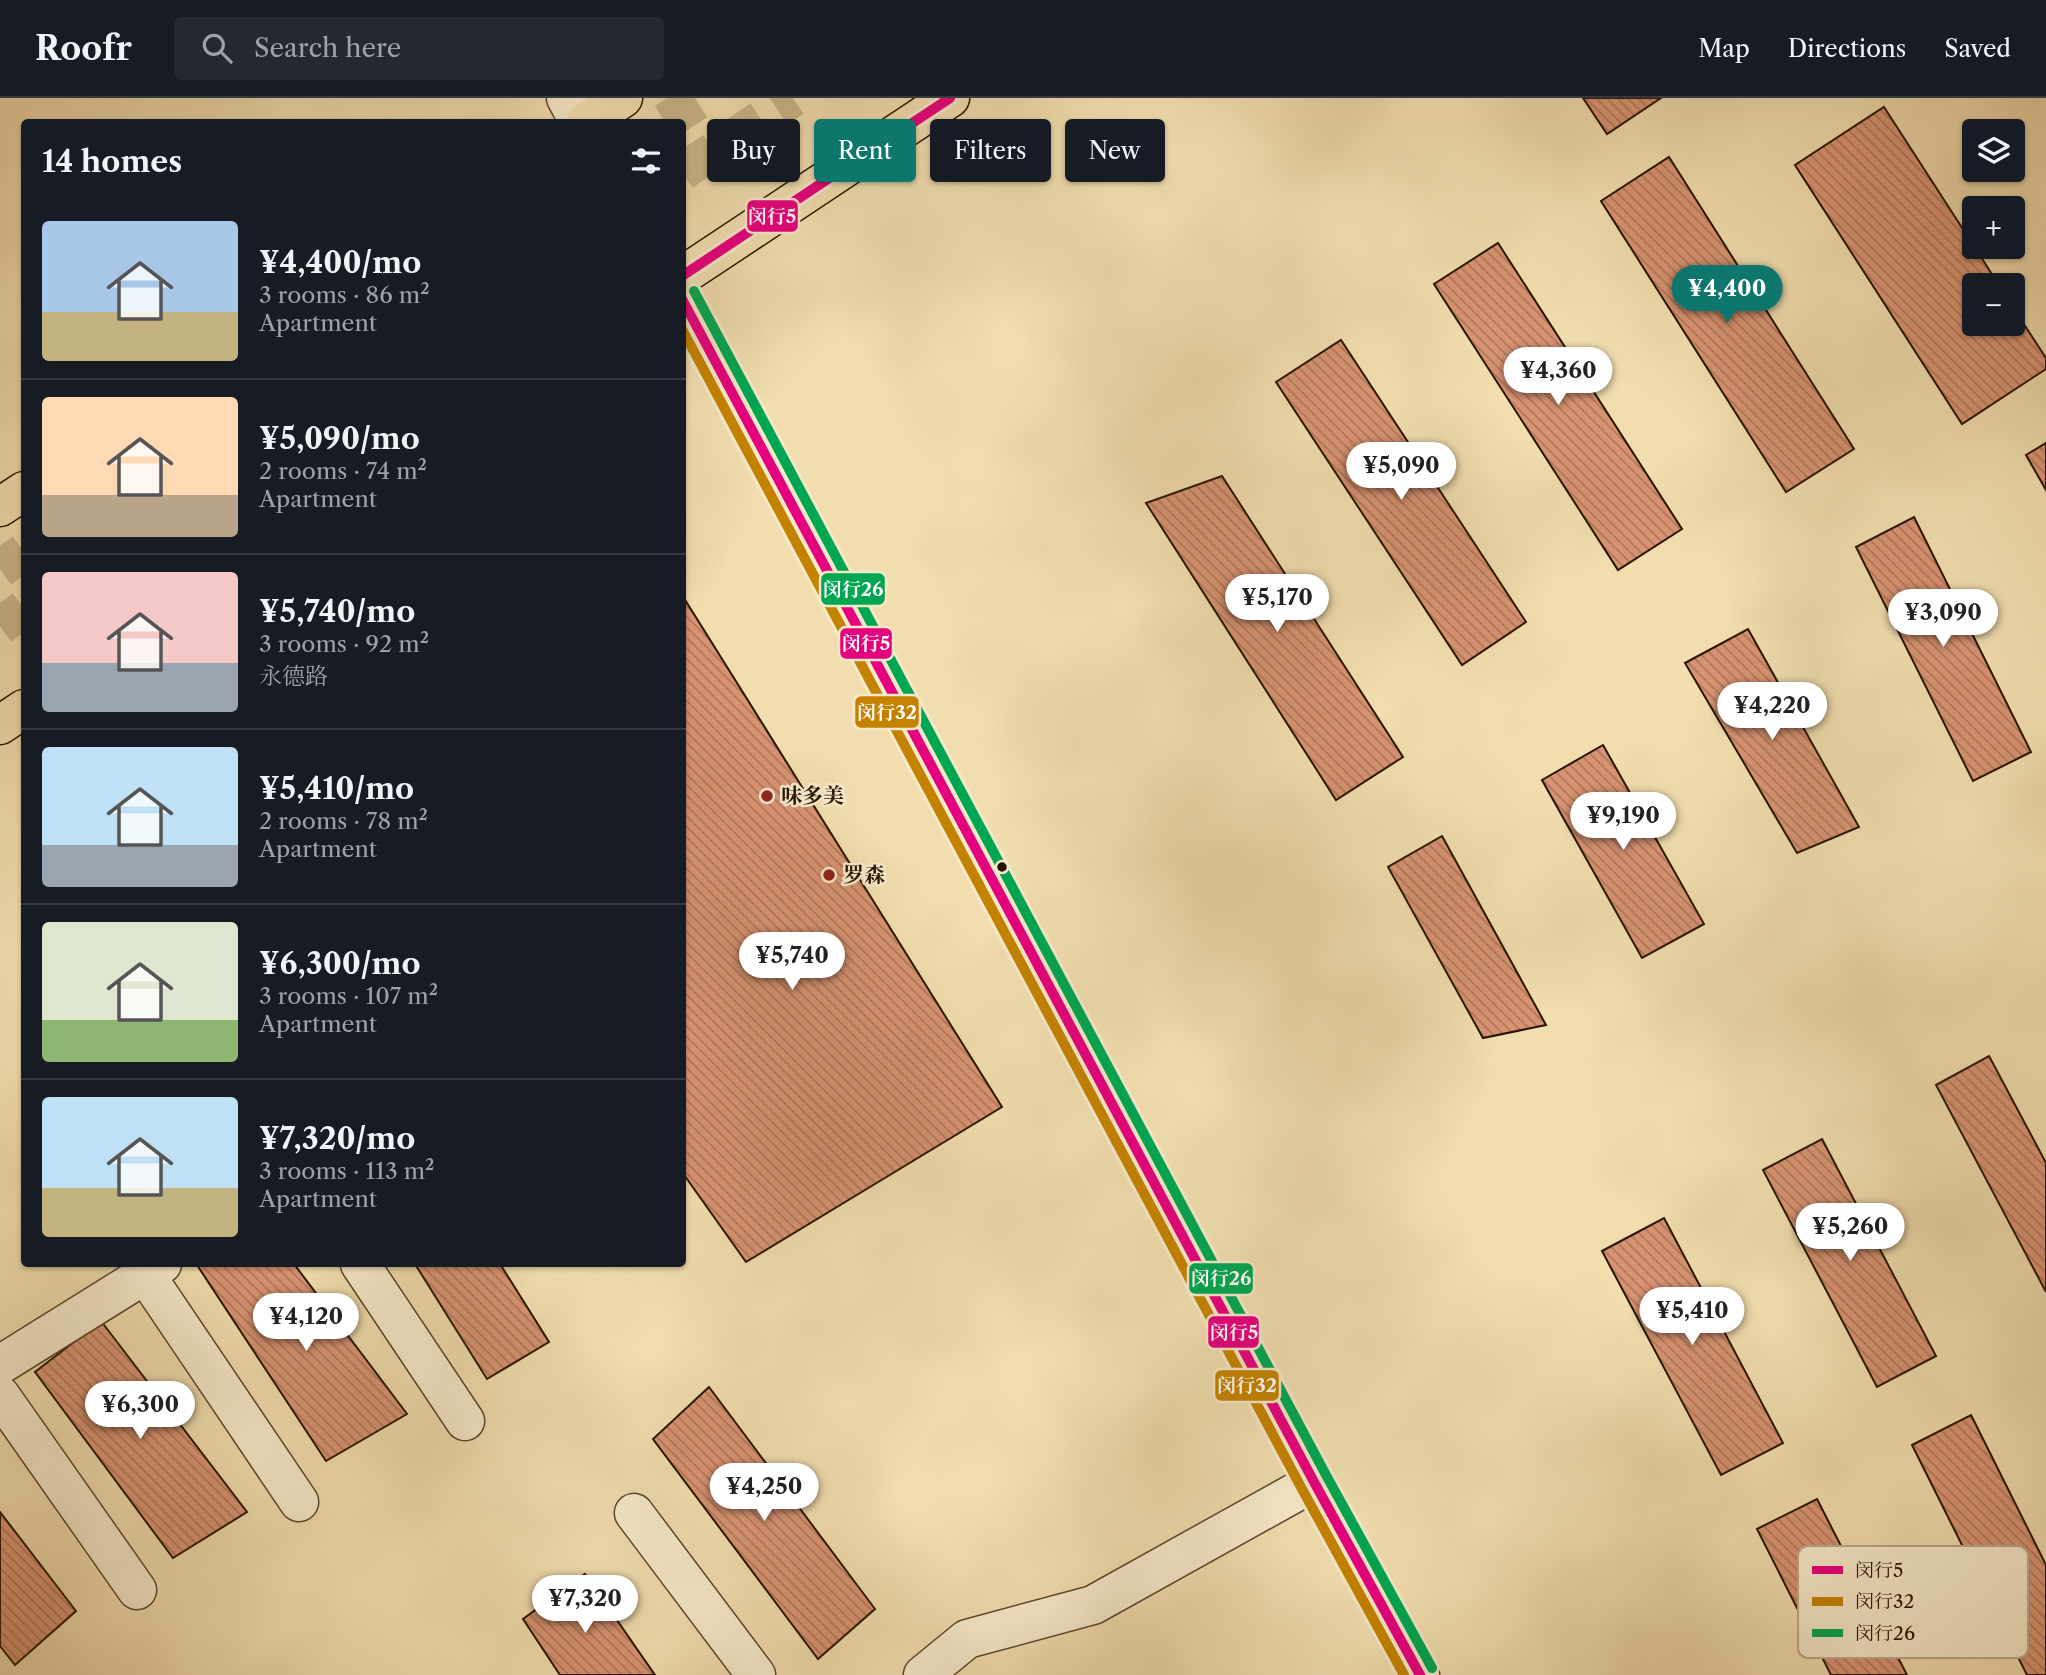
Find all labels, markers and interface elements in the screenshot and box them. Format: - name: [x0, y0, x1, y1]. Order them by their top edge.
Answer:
- search box: [174, 17, 664, 80]
- text: Roofr: [35, 28, 132, 69]
- icon: search: [198, 29, 236, 67]
- text: Search here: [254, 32, 401, 64]
- text: Map: [1698, 34, 1750, 63]
- text: Directions: [1788, 34, 1906, 63]
- text: Saved: [1944, 34, 2011, 63]
- chip: Buy: [707, 119, 800, 182]
- chip: Rent: [814, 119, 916, 182]
- chip: Filters: [930, 119, 1051, 182]
- chip: New: [1065, 119, 1165, 182]
- map controls: [1962, 119, 2025, 336]
- button: layers: [1962, 119, 2025, 182]
- icon: filters: [627, 142, 665, 180]
- text: 14 homes: [42, 143, 182, 180]
- button: +: [1962, 196, 2025, 259]
- line badge: 闵行5: [746, 199, 799, 233]
- text: 闵行5: [748, 205, 796, 228]
- text: ¥4,400/mo: [259, 244, 421, 281]
- icon: home: [98, 249, 182, 333]
- pin: ¥4,400: [1670, 266, 1784, 325]
- button: −: [1962, 273, 2025, 336]
- text: ¥4,400: [1688, 274, 1766, 302]
- text: 3 rooms · 86 m²: [259, 281, 430, 309]
- text: Apartment: [259, 309, 377, 337]
- pin: ¥4,360: [1501, 348, 1615, 407]
- text: ¥4,360: [1519, 356, 1597, 384]
- text: ¥5,090/mo: [259, 420, 420, 457]
- icon: home: [98, 425, 182, 509]
- pin: ¥5,090: [1344, 442, 1458, 502]
- text: ¥5,090: [1362, 451, 1440, 479]
- text: 2 rooms · 74 m²: [259, 457, 427, 485]
- text: Apartment: [259, 485, 377, 513]
- line badge: 闵行26: [820, 572, 886, 606]
- pin: ¥5,170: [1220, 574, 1334, 634]
- text: 闵行26: [823, 578, 883, 601]
- text: ¥5,170: [1241, 583, 1313, 611]
- pin: ¥3,090: [1886, 589, 2000, 649]
- text: ¥5,740/mo: [259, 593, 415, 630]
- text: ¥3,090: [1904, 598, 1982, 626]
- icon: home: [98, 600, 182, 684]
- line badge: 闵行5: [839, 627, 893, 660]
- text: 3 rooms · 92 m²: [259, 630, 429, 658]
- text: 闵行5: [842, 632, 890, 655]
- text: 永德路: [259, 662, 328, 690]
- pin: ¥4,220: [1715, 682, 1829, 742]
- text: ¥4,220: [1733, 691, 1811, 719]
- line badge: 闵行32: [854, 695, 920, 729]
- text: 闵行32: [857, 701, 917, 724]
- text: ¥5,410/mo: [259, 770, 414, 807]
- icon: home: [98, 775, 182, 859]
- place label: 味多美: [781, 783, 844, 808]
- marker: 味多美: [759, 788, 775, 804]
- pin: ¥9,190: [1566, 792, 1680, 852]
- text: ¥9,190: [1586, 801, 1660, 829]
- text: 2 rooms · 78 m²: [259, 807, 428, 835]
- text: Apartment: [259, 835, 377, 863]
- unlabelled marker: [995, 860, 1009, 874]
- place label: 罗森: [843, 862, 885, 887]
- marker: 罗森: [821, 867, 837, 883]
- pin: ¥5,740: [735, 932, 849, 992]
- text: ¥5,740: [755, 941, 829, 969]
- text: ¥6,300/mo: [259, 945, 421, 982]
- icon: home: [98, 950, 182, 1034]
- text: 3 rooms · 107 m²: [259, 982, 438, 1010]
- text: Apartment: [259, 1010, 377, 1038]
- text: ¥7,320/mo: [259, 1120, 415, 1157]
- icon: home: [98, 1125, 182, 1209]
- text: 3 rooms · 113 m²: [259, 1157, 435, 1185]
- text: Apartment: [259, 1185, 377, 1213]
- pin: ¥5,260: [1793, 1204, 1907, 1263]
- text: ¥5,260: [1812, 1212, 1888, 1240]
- line badge: 闵行26: [1188, 1262, 1254, 1295]
- text: 闵行26: [1191, 1267, 1251, 1290]
- pin: ¥5,410: [1635, 1288, 1749, 1347]
- pin: ¥4,120: [249, 1294, 363, 1353]
- text: ¥5,410: [1655, 1296, 1729, 1324]
- text: ¥4,120: [269, 1302, 343, 1330]
- line badge: 闵行5: [1207, 1315, 1260, 1349]
- text: 闵行5: [1210, 1321, 1258, 1344]
- line badge: 闵行32: [1214, 1369, 1280, 1402]
- text: 闵行32: [1217, 1374, 1277, 1397]
- pin: ¥6,300: [83, 1382, 197, 1441]
- text: ¥6,300: [101, 1390, 179, 1418]
- pin: ¥4,250: [707, 1464, 821, 1523]
- text: ¥4,250: [726, 1472, 802, 1500]
- legend: [1798, 1546, 2028, 1658]
- text: 闵行5: [1855, 1559, 1903, 1582]
- pin: ¥7,320: [528, 1576, 642, 1635]
- text: ¥7,320: [548, 1584, 622, 1612]
- text: 闵行32: [1855, 1590, 1914, 1613]
- text: 闵行26: [1855, 1622, 1915, 1645]

